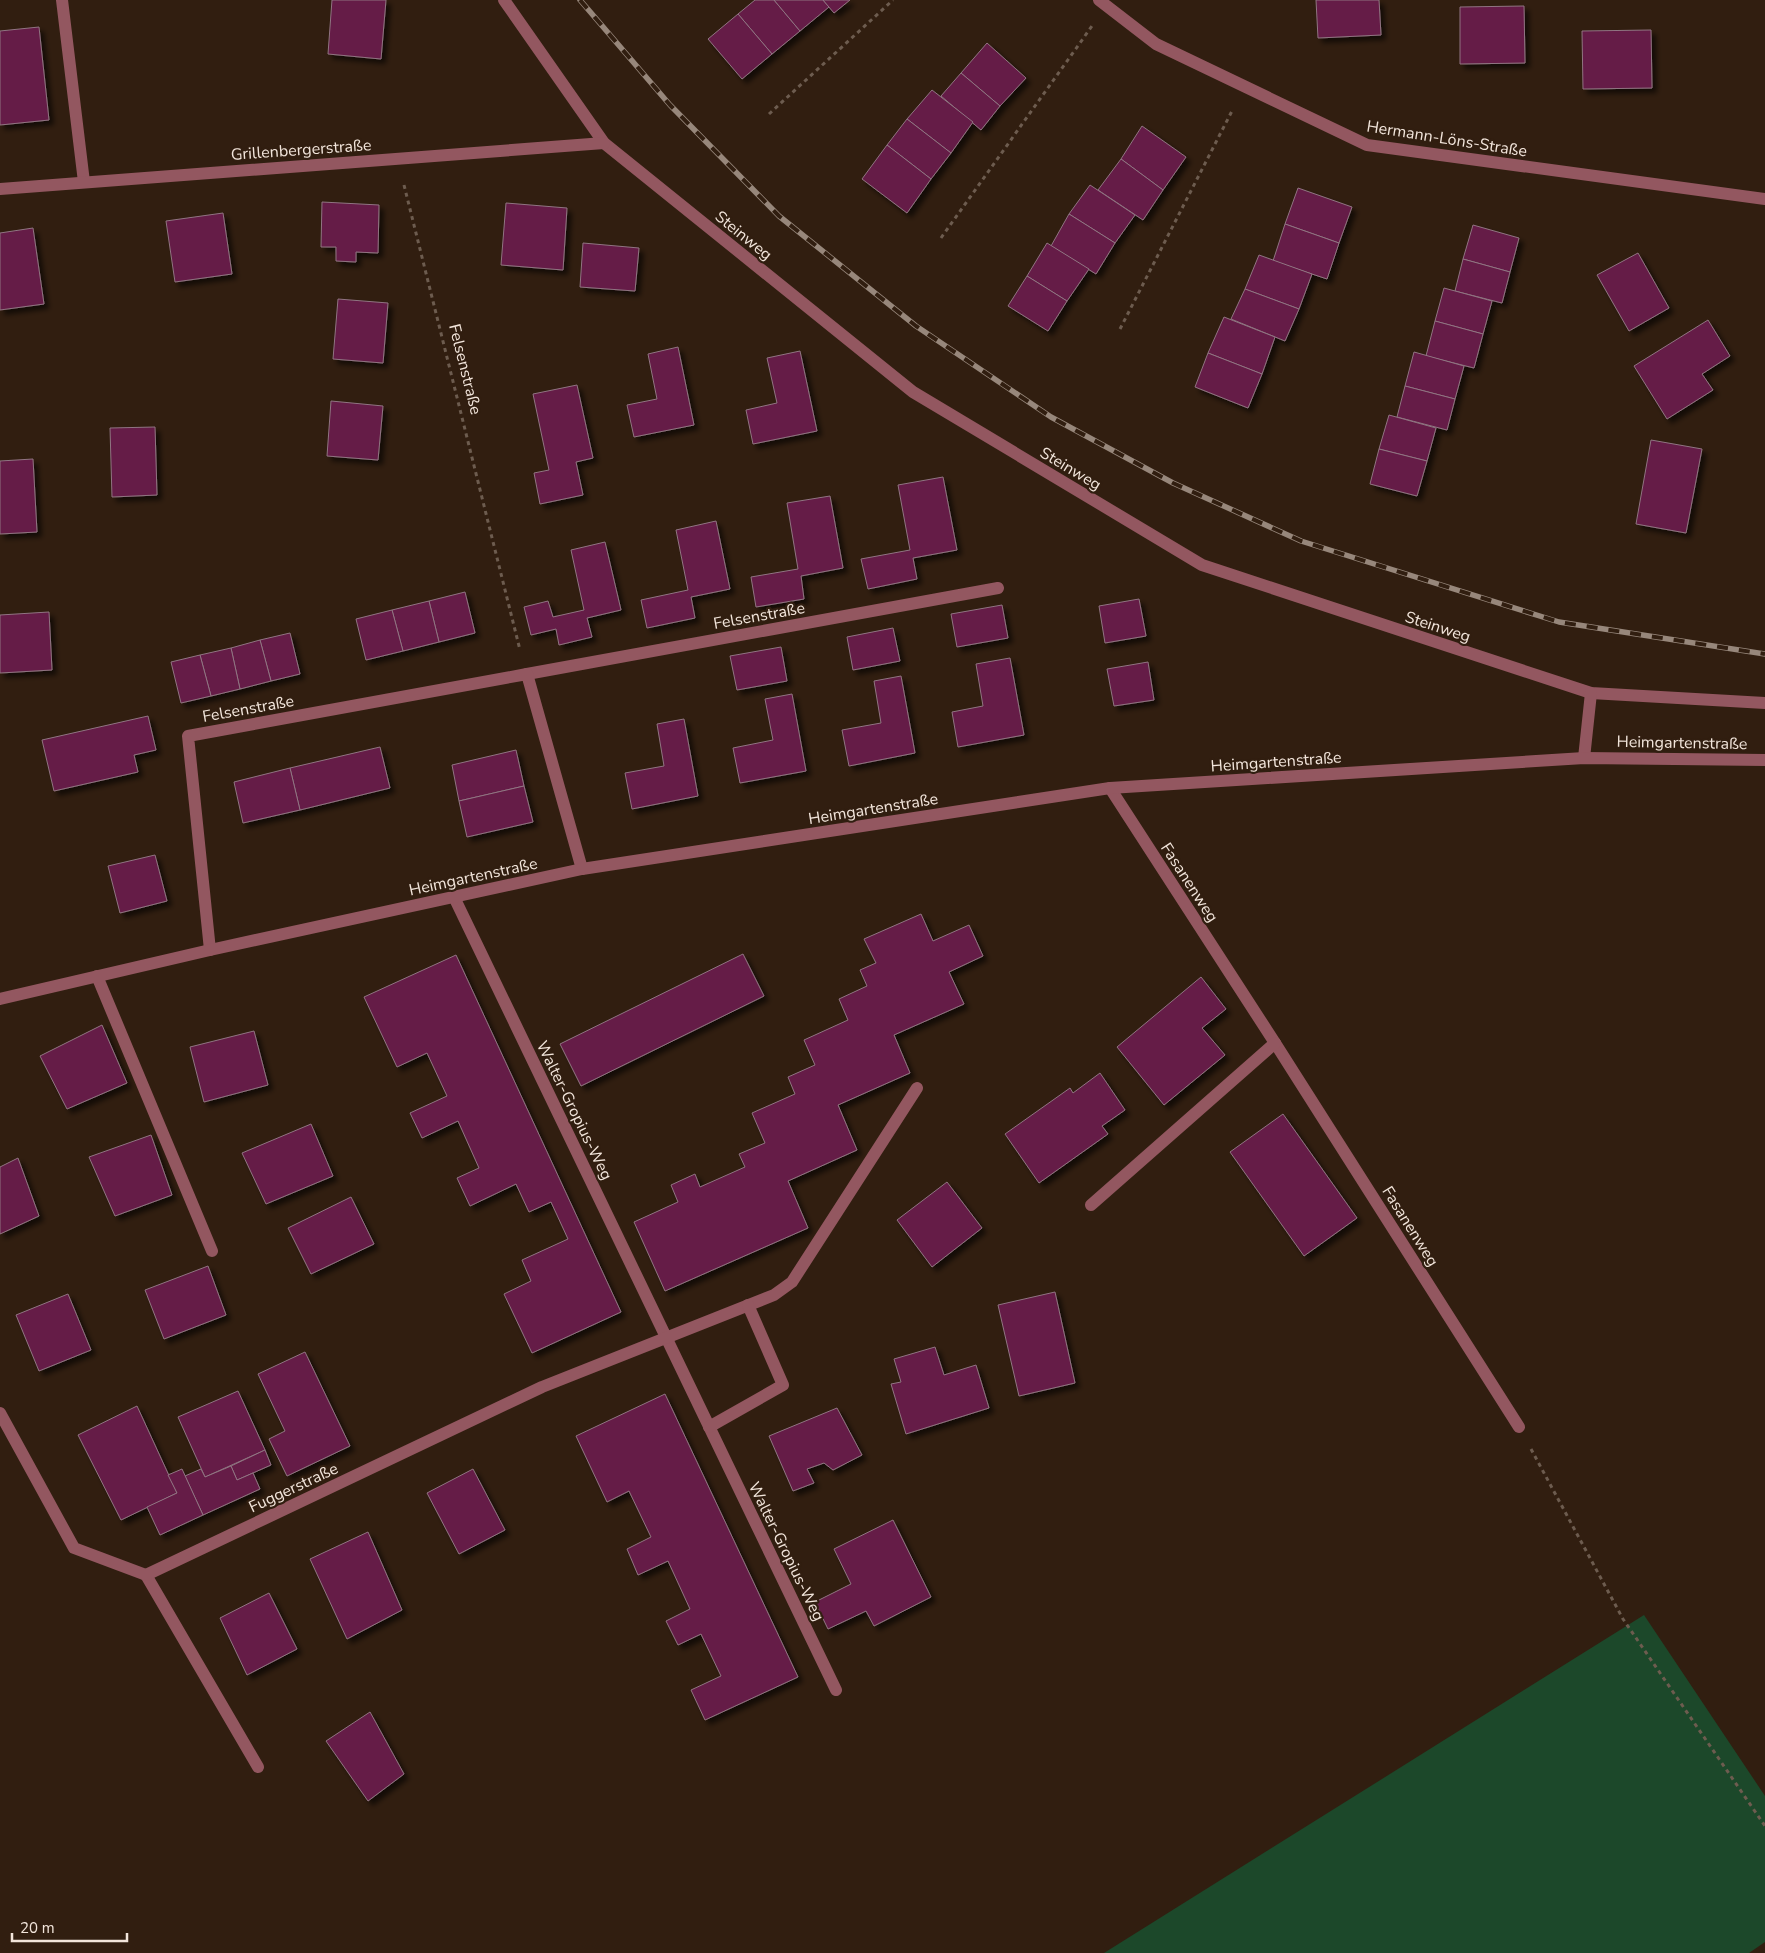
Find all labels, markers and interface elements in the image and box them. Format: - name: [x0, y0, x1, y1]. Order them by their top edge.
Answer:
- street label: Hermann-Löns-Straße: [1365, 115, 1529, 163]
- street label: Grillenbergerstraße: [230, 134, 372, 166]
- street label: Steinweg: [710, 206, 777, 266]
- street label: Felsenstraße: [443, 322, 487, 417]
- street label: Steinweg: [1036, 442, 1105, 496]
- street label: Felsenstraße: [712, 597, 807, 635]
- street label: Steinweg: [1402, 606, 1473, 648]
- street label: Felsenstraße: [201, 690, 296, 728]
- street label: Heimgartenstraße: [1616, 731, 1748, 755]
- street label: Heimgartenstraße: [1210, 746, 1342, 778]
- street label: Heimgartenstraße: [807, 788, 940, 830]
- street label: Fasanenweg: [1155, 838, 1223, 927]
- street label: Heimgartenstraße: [407, 853, 540, 901]
- street label: Walter-Gropius-Weg: [531, 1037, 617, 1184]
- street label: Fasanenweg: [1377, 1182, 1444, 1271]
- street label: Fuggerstraße: [245, 1458, 342, 1518]
- street label: Walter-Gropius-Weg: [743, 1478, 829, 1625]
- scale bar: [12, 1910, 128, 1942]
- text: 20 m: [20, 1918, 55, 1938]

